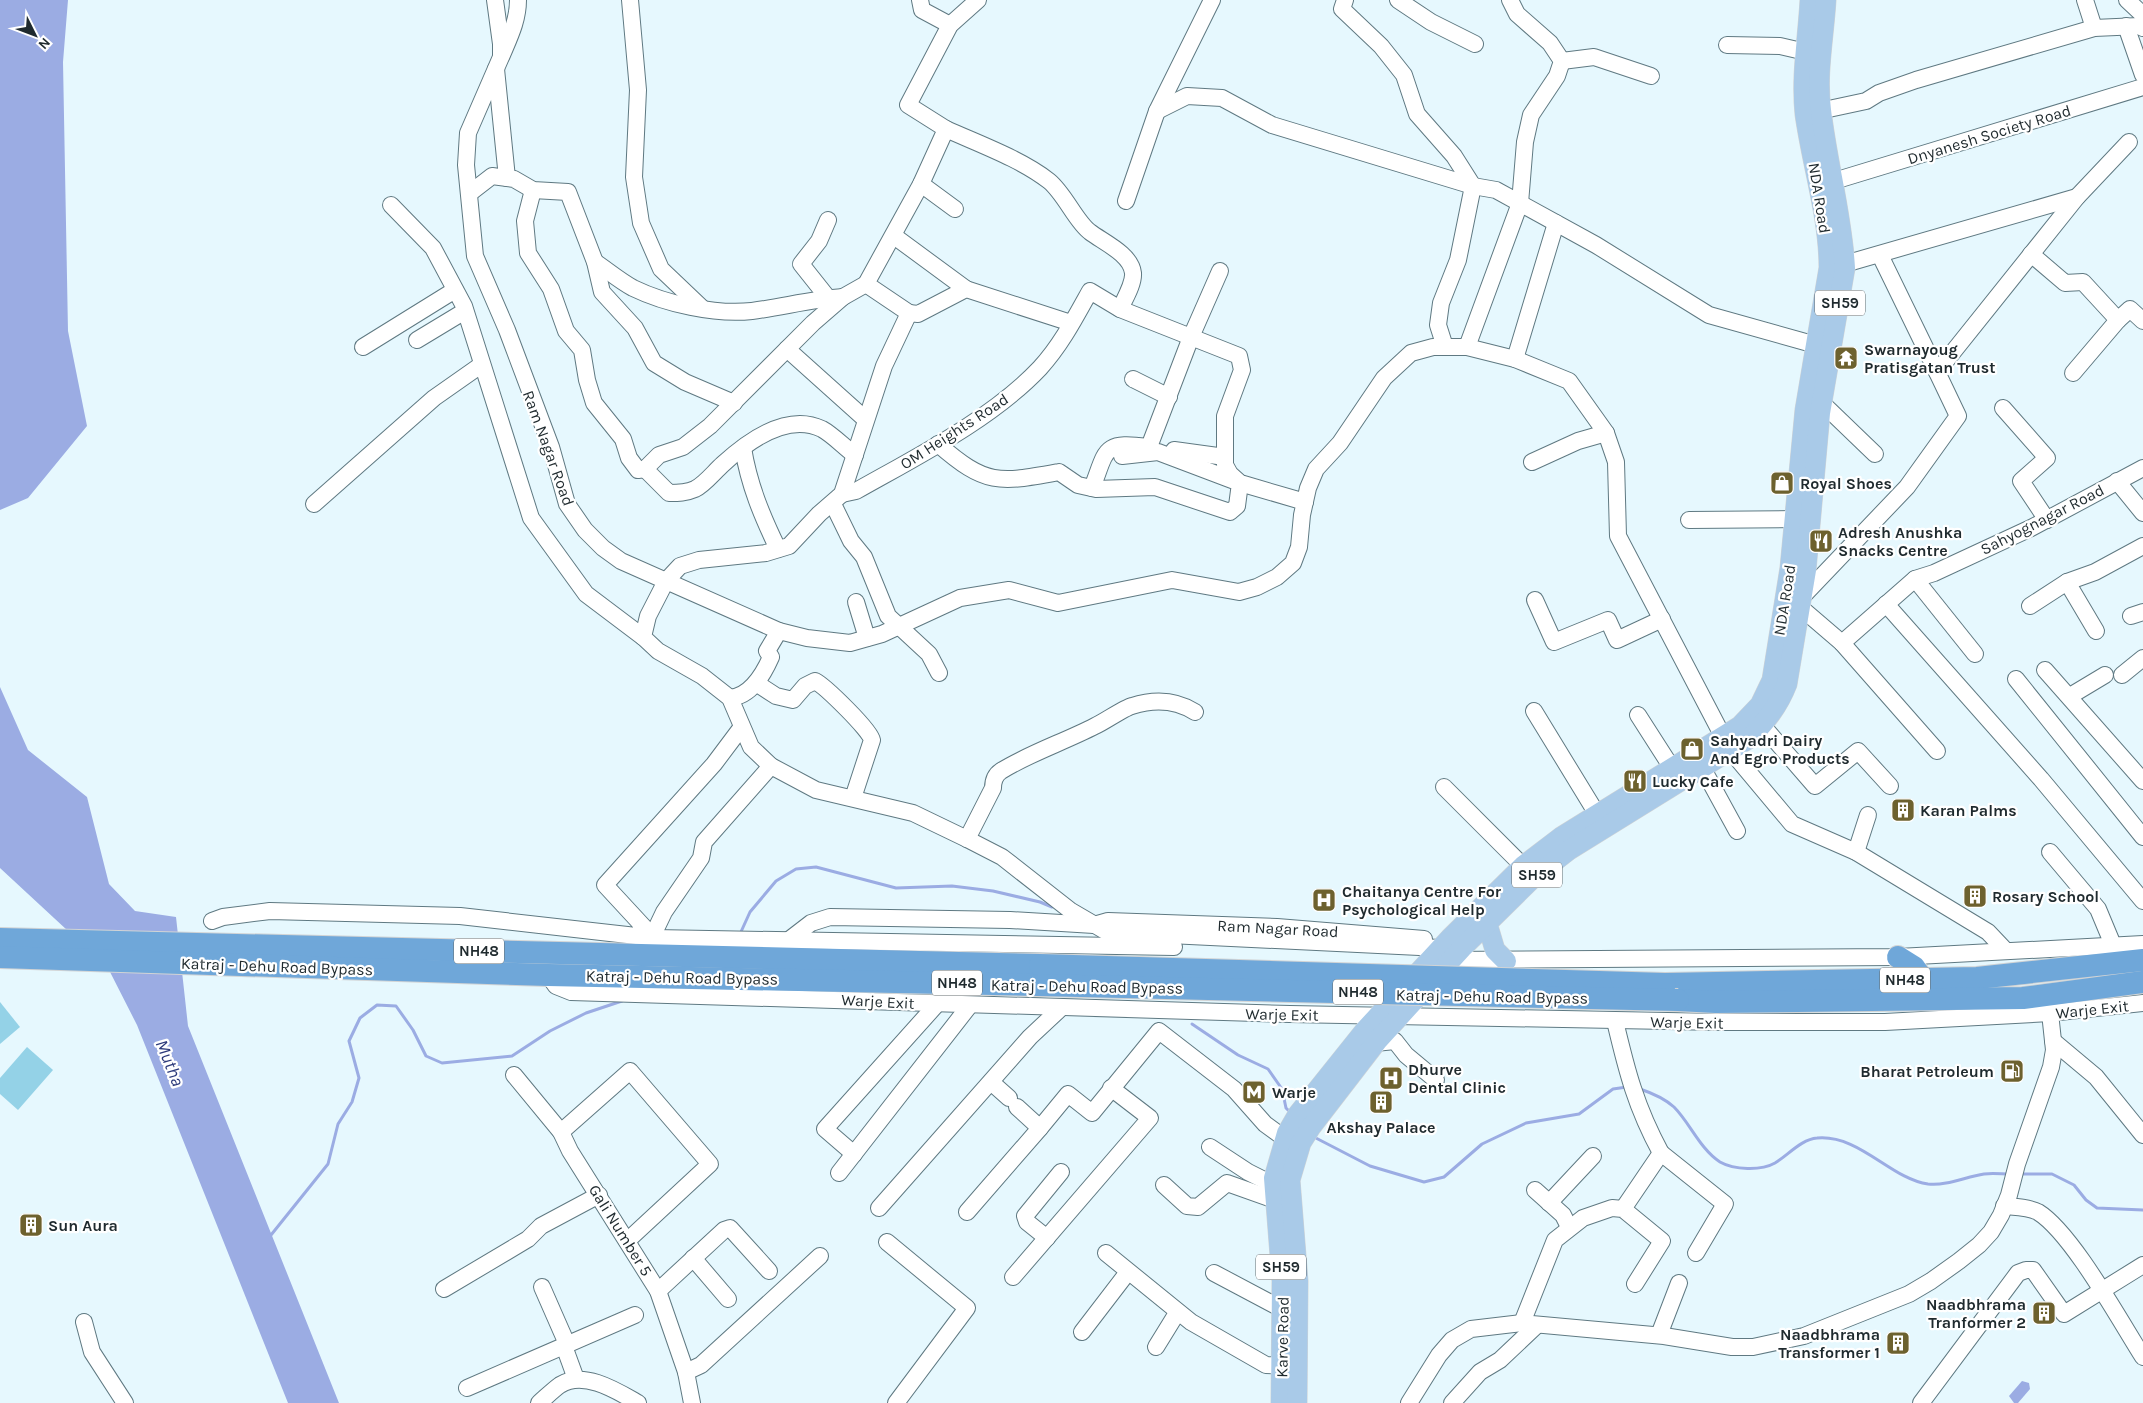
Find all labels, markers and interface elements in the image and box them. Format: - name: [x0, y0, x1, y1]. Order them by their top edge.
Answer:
- north arrow: [10, 10, 60, 60]
- text: N: [35, 34, 54, 53]
- street label: Dnyanesh Society Road: [1905, 101, 2073, 168]
- street label: NDA Road: [1805, 161, 1834, 235]
- road number: SH59: [1815, 290, 1865, 316]
- place label: Swarnayoug Pratisgatan Trust: [1864, 340, 1996, 377]
- temple icon: Swarnayoug Pratisgatan Trust: [1833, 345, 1859, 371]
- street label: Ram Nagar Road: [519, 388, 578, 508]
- street label: OM Heights Road: [897, 389, 1012, 473]
- shop icon: Royal Shoes: [1769, 470, 1795, 496]
- place label: Royal Shoes: [1800, 474, 1892, 493]
- street label: Sahyognagar Road: [1977, 480, 2107, 559]
- place label: Adresh Anushka Snacks Centre: [1838, 523, 1962, 560]
- restaurant icon: Adresh Anushka Snacks Centre: [1808, 528, 1834, 554]
- street label: NDA Road: [1770, 563, 1799, 637]
- place label: Sahyadri Dairy And Egro Products: [1710, 731, 1850, 768]
- shop icon: Sahyadri Dairy And Egro Products: [1679, 736, 1705, 762]
- restaurant icon: Lucky Cafe: [1622, 768, 1648, 794]
- place label: Lucky Cafe: [1652, 772, 1734, 791]
- building icon: Karan Palms: [1890, 797, 1916, 823]
- place label: Karan Palms: [1920, 801, 2017, 820]
- road number: SH59: [1512, 862, 1562, 888]
- place label: Chaitanya Centre For Psychological Help: [1342, 882, 1502, 919]
- building icon: Rosary School: [1962, 883, 1988, 909]
- hospital icon: Chaitanya Centre For Psychological Help: [1311, 887, 1337, 913]
- place label: Rosary School: [1992, 887, 2099, 906]
- street label: Ram Nagar Road: [1217, 916, 1339, 941]
- road number: NH48: [454, 938, 504, 964]
- street label: Katraj - Dehu Road Bypass: [181, 954, 373, 979]
- street label: Katraj - Dehu Road Bypass: [586, 966, 778, 989]
- road number: NH48: [1880, 968, 1930, 992]
- road number: NH48: [932, 970, 982, 996]
- street label: Katraj - Dehu Road Bypass: [991, 975, 1183, 998]
- road number: NH48: [1333, 980, 1383, 1004]
- street label: Katraj - Dehu Road Bypass: [1396, 985, 1588, 1008]
- street label: Warje Exit: [841, 990, 915, 1013]
- street label: Warje Exit: [2055, 996, 2130, 1023]
- street label: Warje Exit: [1245, 1004, 1319, 1025]
- street label: Warje Exit: [1650, 1012, 1724, 1033]
- water label: Mutha: [151, 1036, 189, 1090]
- fuel station icon: Bharat Petroleum: [1999, 1058, 2025, 1084]
- place label: Dhurve Dental Clinic: [1408, 1060, 1506, 1097]
- place label: Bharat Petroleum: [1860, 1062, 1994, 1081]
- hospital icon: Dhurve Dental Clinic: [1378, 1065, 1404, 1091]
- metro station icon: Warje: [1241, 1079, 1267, 1105]
- place label: Warje: [1272, 1083, 1316, 1102]
- building icon: Akshay Palace: [1368, 1089, 1394, 1115]
- place label: Akshay Palace: [1326, 1118, 1436, 1137]
- street label: Gali Number 5: [585, 1181, 656, 1279]
- building icon: Sun Aura: [18, 1212, 44, 1238]
- place label: Sun Aura: [48, 1216, 118, 1235]
- road number: SH59: [1256, 1254, 1306, 1280]
- place label: Naadbhrama Tranformer 2: [1926, 1295, 2026, 1332]
- street label: Karve Road: [1272, 1296, 1293, 1378]
- building icon: Naadbhrama Tranformer 2: [2031, 1300, 2057, 1326]
- place label: Naadbhrama Transformer 1: [1778, 1325, 1880, 1362]
- building icon: Naadbhrama Transformer 1: [1885, 1330, 1911, 1356]

